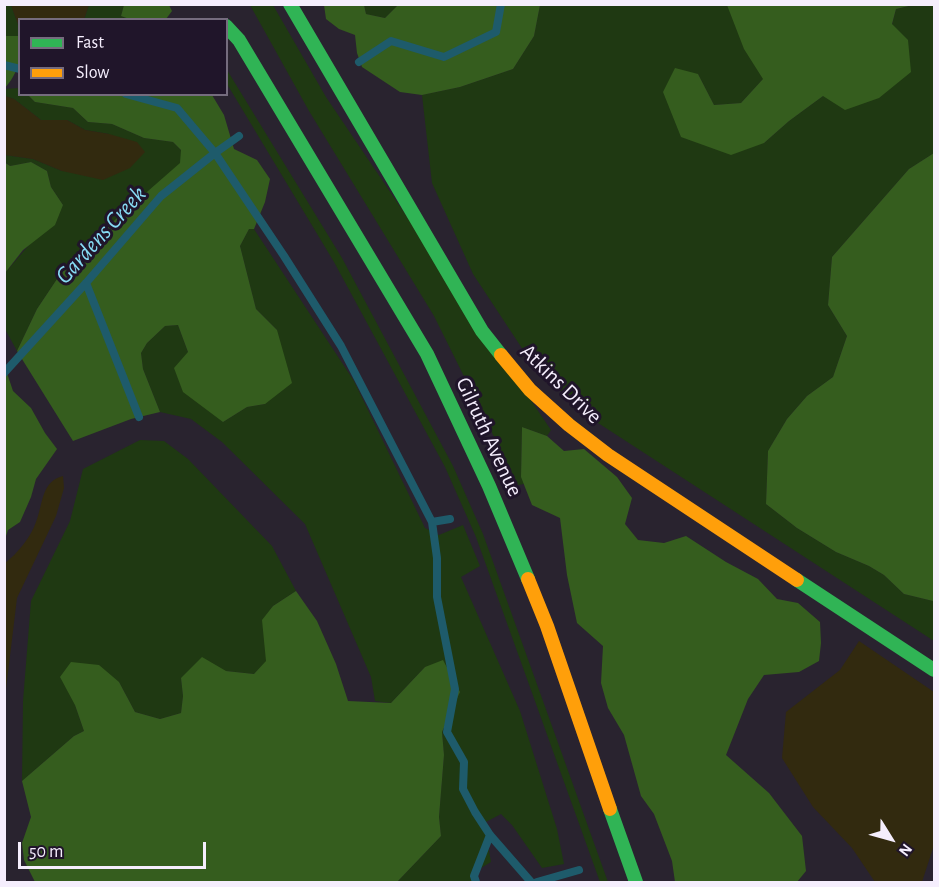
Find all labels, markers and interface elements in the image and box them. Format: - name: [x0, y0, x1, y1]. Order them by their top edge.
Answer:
- legend: [18, 18, 228, 96]
- text: Fast: [76, 34, 104, 52]
- text: Slow: [76, 64, 109, 82]
- water label: Gardens Creek: [49, 180, 153, 290]
- street label: Atkins Drive: [515, 339, 607, 429]
- street label: Gilruth Avenue: [450, 373, 528, 501]
- north arrow: [861, 809, 921, 869]
- scale bar: [21, 830, 208, 868]
- text: N: [896, 841, 915, 859]
- text: 50 m: [29, 843, 63, 861]

